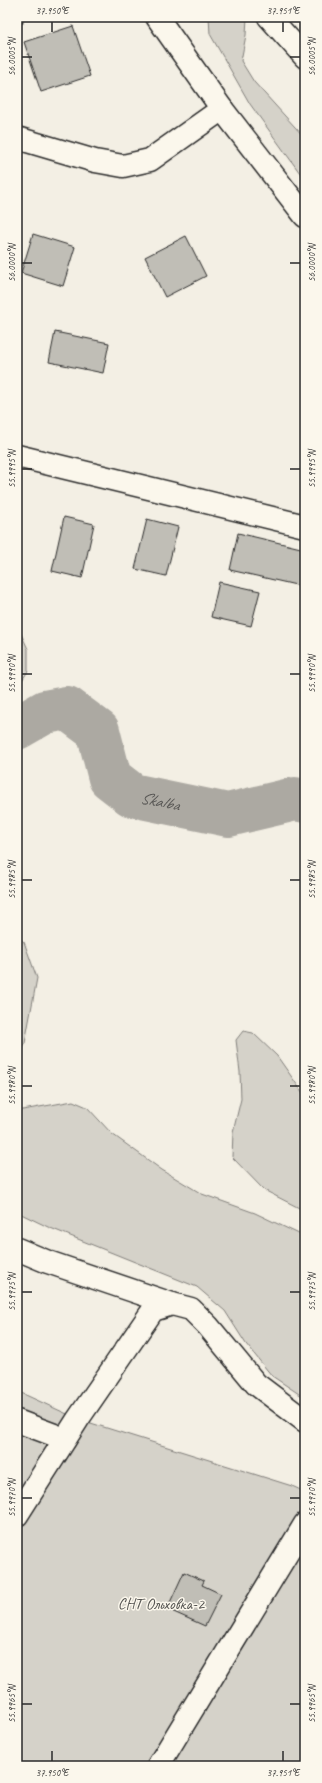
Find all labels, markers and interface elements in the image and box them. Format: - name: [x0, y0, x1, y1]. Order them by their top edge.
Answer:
- text: 37.950°E: [36, 4, 70, 17]
- text: 37.951°E: [267, 4, 301, 17]
- text: 56.0005°N: [5, 36, 18, 76]
- text: 56.0005°N: [305, 36, 318, 76]
- text: 56.0000°N: [5, 242, 18, 282]
- text: 56.0000°N: [305, 242, 318, 282]
- text: 55.9995°N: [5, 448, 18, 488]
- text: 55.9995°N: [305, 448, 318, 488]
- text: 55.9990°N: [5, 653, 18, 693]
- text: 55.9990°N: [305, 653, 318, 693]
- water label: Skalba: [139, 787, 183, 816]
- text: 55.9985°N: [5, 859, 18, 899]
- text: 55.9985°N: [305, 859, 318, 899]
- text: 55.9980°N: [5, 1065, 18, 1105]
- text: 55.9980°N: [305, 1065, 318, 1105]
- text: 55.9975°N: [5, 1271, 18, 1311]
- text: 55.9975°N: [305, 1271, 318, 1311]
- text: 55.9970°N: [5, 1477, 18, 1517]
- text: 55.9970°N: [305, 1477, 318, 1517]
- park label: СНТ Ольховка-2: [118, 1594, 206, 1614]
- text: 55.9965°N: [5, 1683, 18, 1723]
- text: 55.9965°N: [305, 1683, 318, 1723]
- text: 37.950°E: [36, 1766, 70, 1779]
- text: 37.951°E: [267, 1766, 301, 1779]

